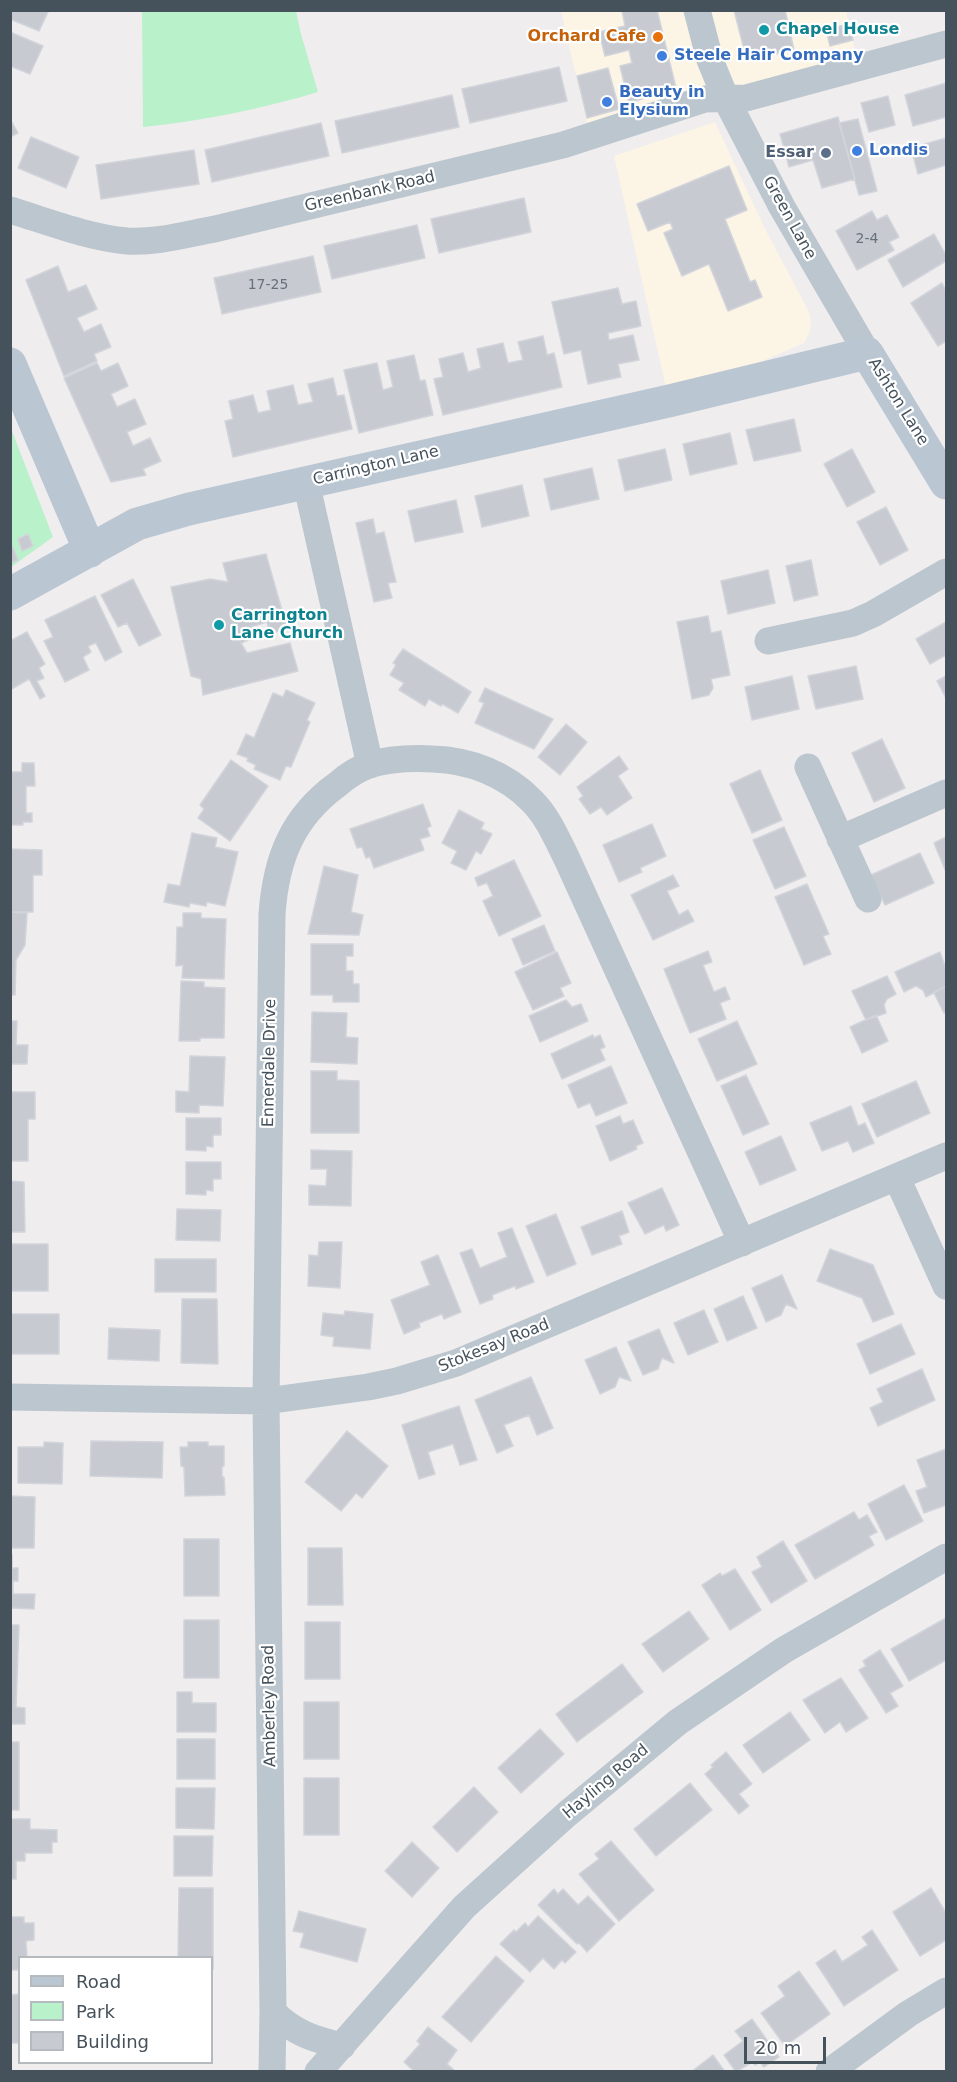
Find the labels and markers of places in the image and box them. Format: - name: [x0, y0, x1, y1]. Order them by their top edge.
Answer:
- place label: Chapel House: [776, 20, 899, 40]
- marker: Chapel House: [757, 23, 771, 37]
- place label: Orchard Cafe: [528, 27, 646, 47]
- marker: Orchard Cafe: [651, 30, 665, 44]
- place label: Steele Hair Company: [674, 46, 863, 66]
- marker: Steele Hair Company: [655, 49, 669, 63]
- place label: Beauty in Elysium: [619, 83, 705, 121]
- marker: Beauty in Elysium: [600, 95, 614, 109]
- place label: Londis: [869, 141, 928, 161]
- place label: Essar: [765, 143, 814, 163]
- marker: Londis: [850, 144, 864, 158]
- marker: Essar: [819, 146, 833, 160]
- place label: Carrington Lane Church: [231, 606, 343, 644]
- marker: Carrington Lane Church: [212, 618, 226, 632]

